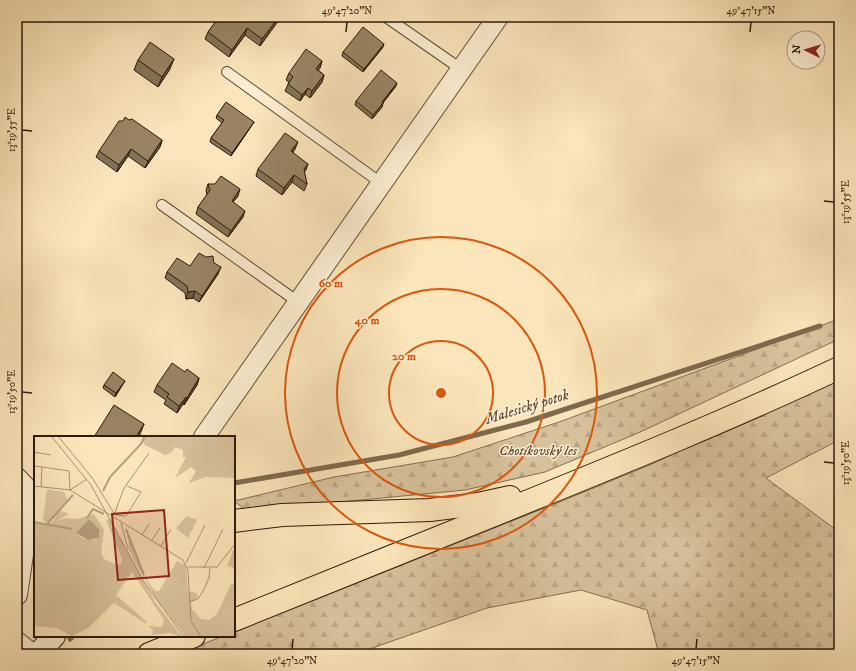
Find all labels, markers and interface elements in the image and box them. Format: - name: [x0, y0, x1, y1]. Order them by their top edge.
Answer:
- text: 49°47'20"N: [322, 5, 372, 17]
- text: 49°47'15"N: [727, 5, 775, 17]
- north arrow: [786, 30, 826, 70]
- text: N: [790, 44, 804, 54]
- text: 13°19'55"E: [6, 108, 18, 152]
- text: 13°19'55"E: [840, 180, 852, 224]
- text: 60 m: [319, 276, 343, 291]
- text: 40 m: [354, 313, 379, 328]
- text: 20 m: [392, 349, 416, 364]
- text: 13°19'50"E: [6, 370, 18, 414]
- water label: Malesický potok: [482, 385, 572, 429]
- centre of rings: [434, 386, 448, 400]
- inset map: [34, 436, 235, 637]
- text: 13°19'50"E: [840, 441, 852, 485]
- park label: Chotíkovský les: [499, 442, 578, 460]
- text: 49°47'20"N: [267, 655, 317, 667]
- text: 49°47'15"N: [672, 655, 720, 667]

